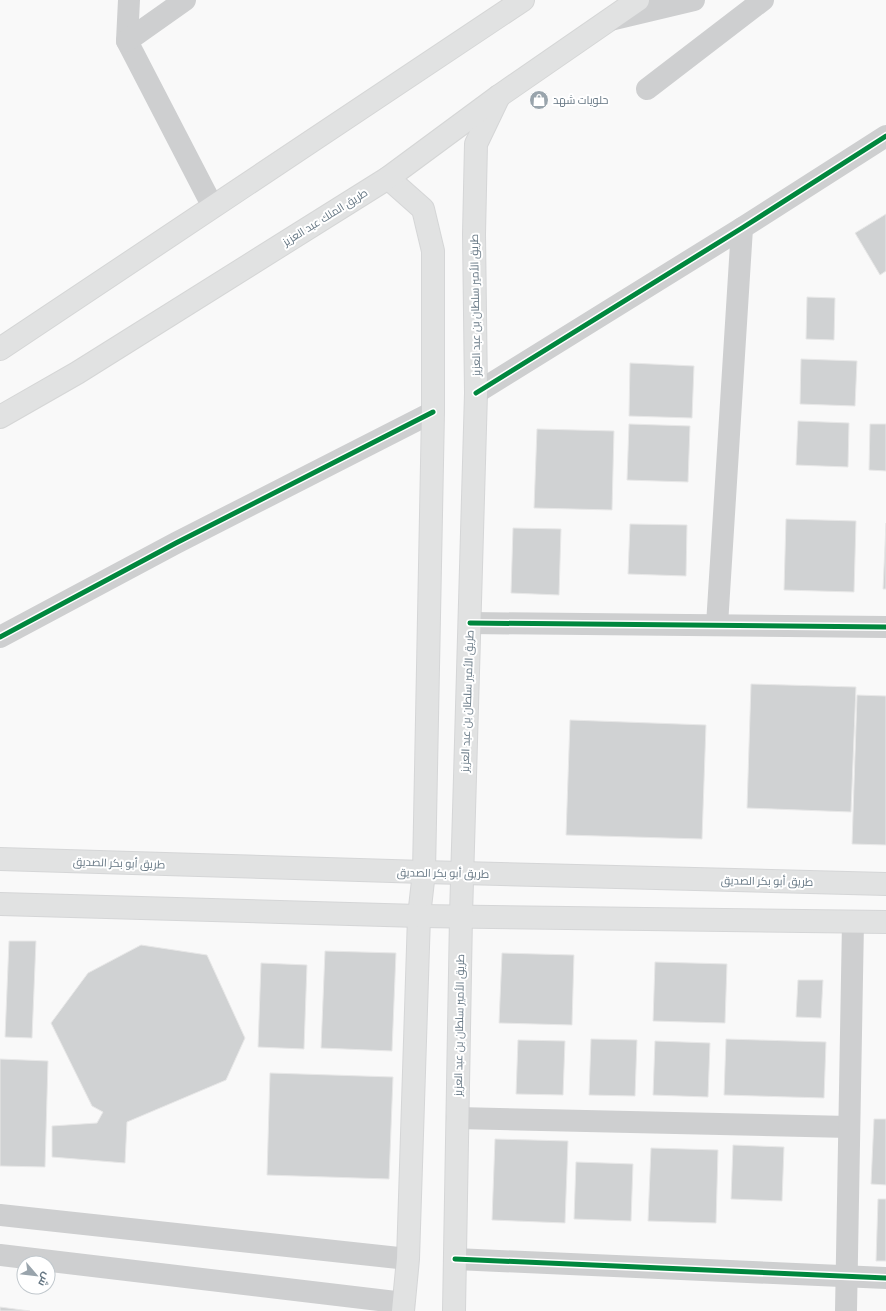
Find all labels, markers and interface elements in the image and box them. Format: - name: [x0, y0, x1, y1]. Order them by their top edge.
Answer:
- shop icon: حلويات شهد: [528, 89, 550, 111]
- place label: حلويات شهد: [553, 93, 608, 107]
- street label: طريق الملك عبد العزيز: [279, 185, 370, 249]
- street label: طريق الأمير سلطان بن عبد العزيز: [467, 234, 483, 377]
- street label: طريق الأمير سلطان بن عبد العزيز: [457, 630, 476, 773]
- street label: طريق أبو بكر الصديق: [73, 854, 165, 872]
- street label: طريق أبو بكر الصديق: [397, 865, 489, 881]
- street label: طريق أبو بكر الصديق: [721, 873, 813, 889]
- street label: طريق الأمير سلطان بن عبد العزيز: [451, 954, 467, 1097]
- north arrow: [16, 1255, 56, 1295]
- text: ش: [35, 1270, 54, 1289]

